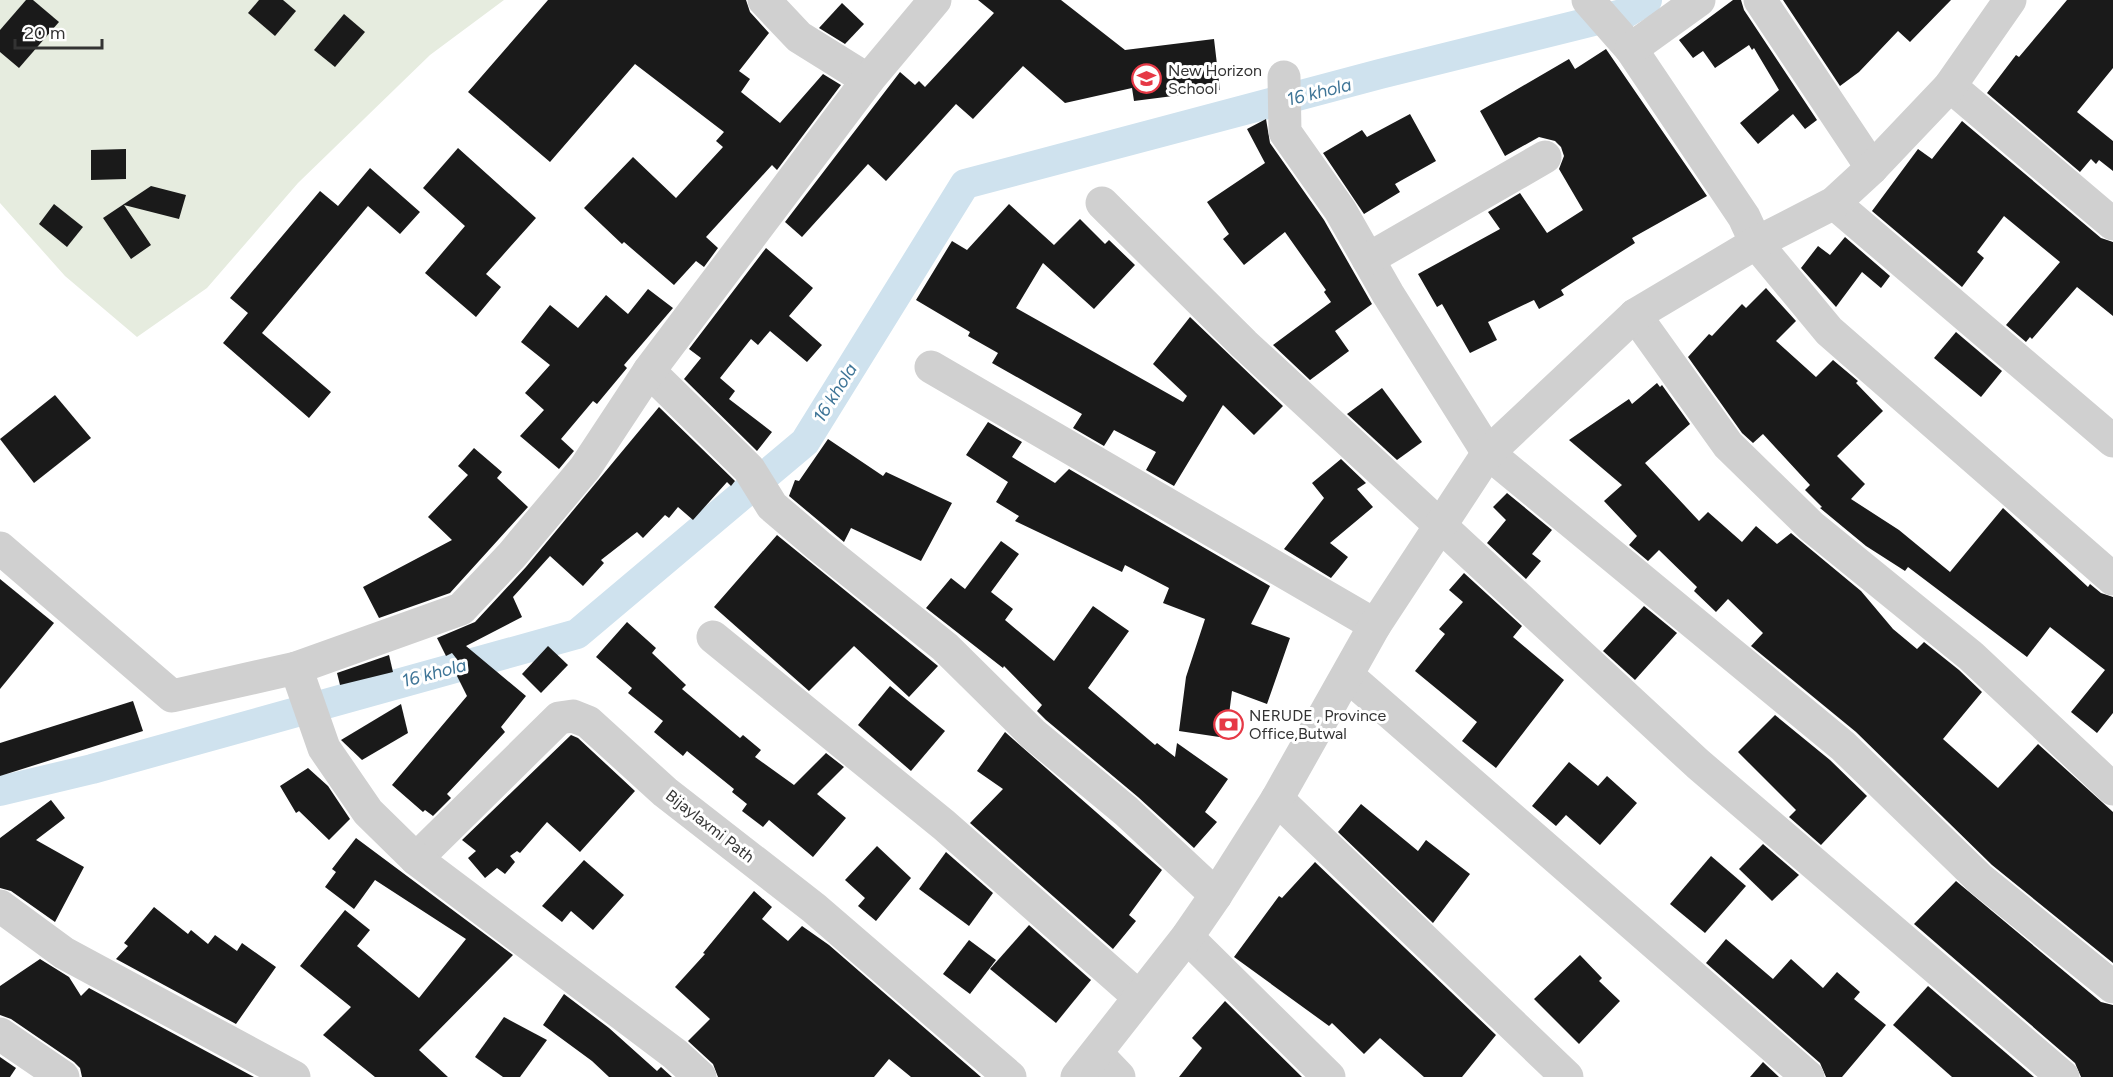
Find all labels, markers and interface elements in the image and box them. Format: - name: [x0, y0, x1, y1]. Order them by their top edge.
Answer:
- scale bar: [15, 12, 102, 50]
- text: 20 m: [24, 22, 65, 44]
- place label: New Horizon School: [1168, 61, 1262, 98]
- school or university icon: New Horizon School: [1131, 63, 1163, 95]
- water label: 16 khola: [1284, 73, 1354, 111]
- water label: 16 khola: [808, 359, 862, 427]
- water label: 16 khola: [399, 654, 469, 692]
- place label: NERUDE , Province Office,Butwal: [1249, 706, 1386, 743]
- bank icon: NERUDE , Province Office,Butwal: [1212, 708, 1244, 740]
- street label: Bijaylaxmi Path: [662, 786, 758, 866]

